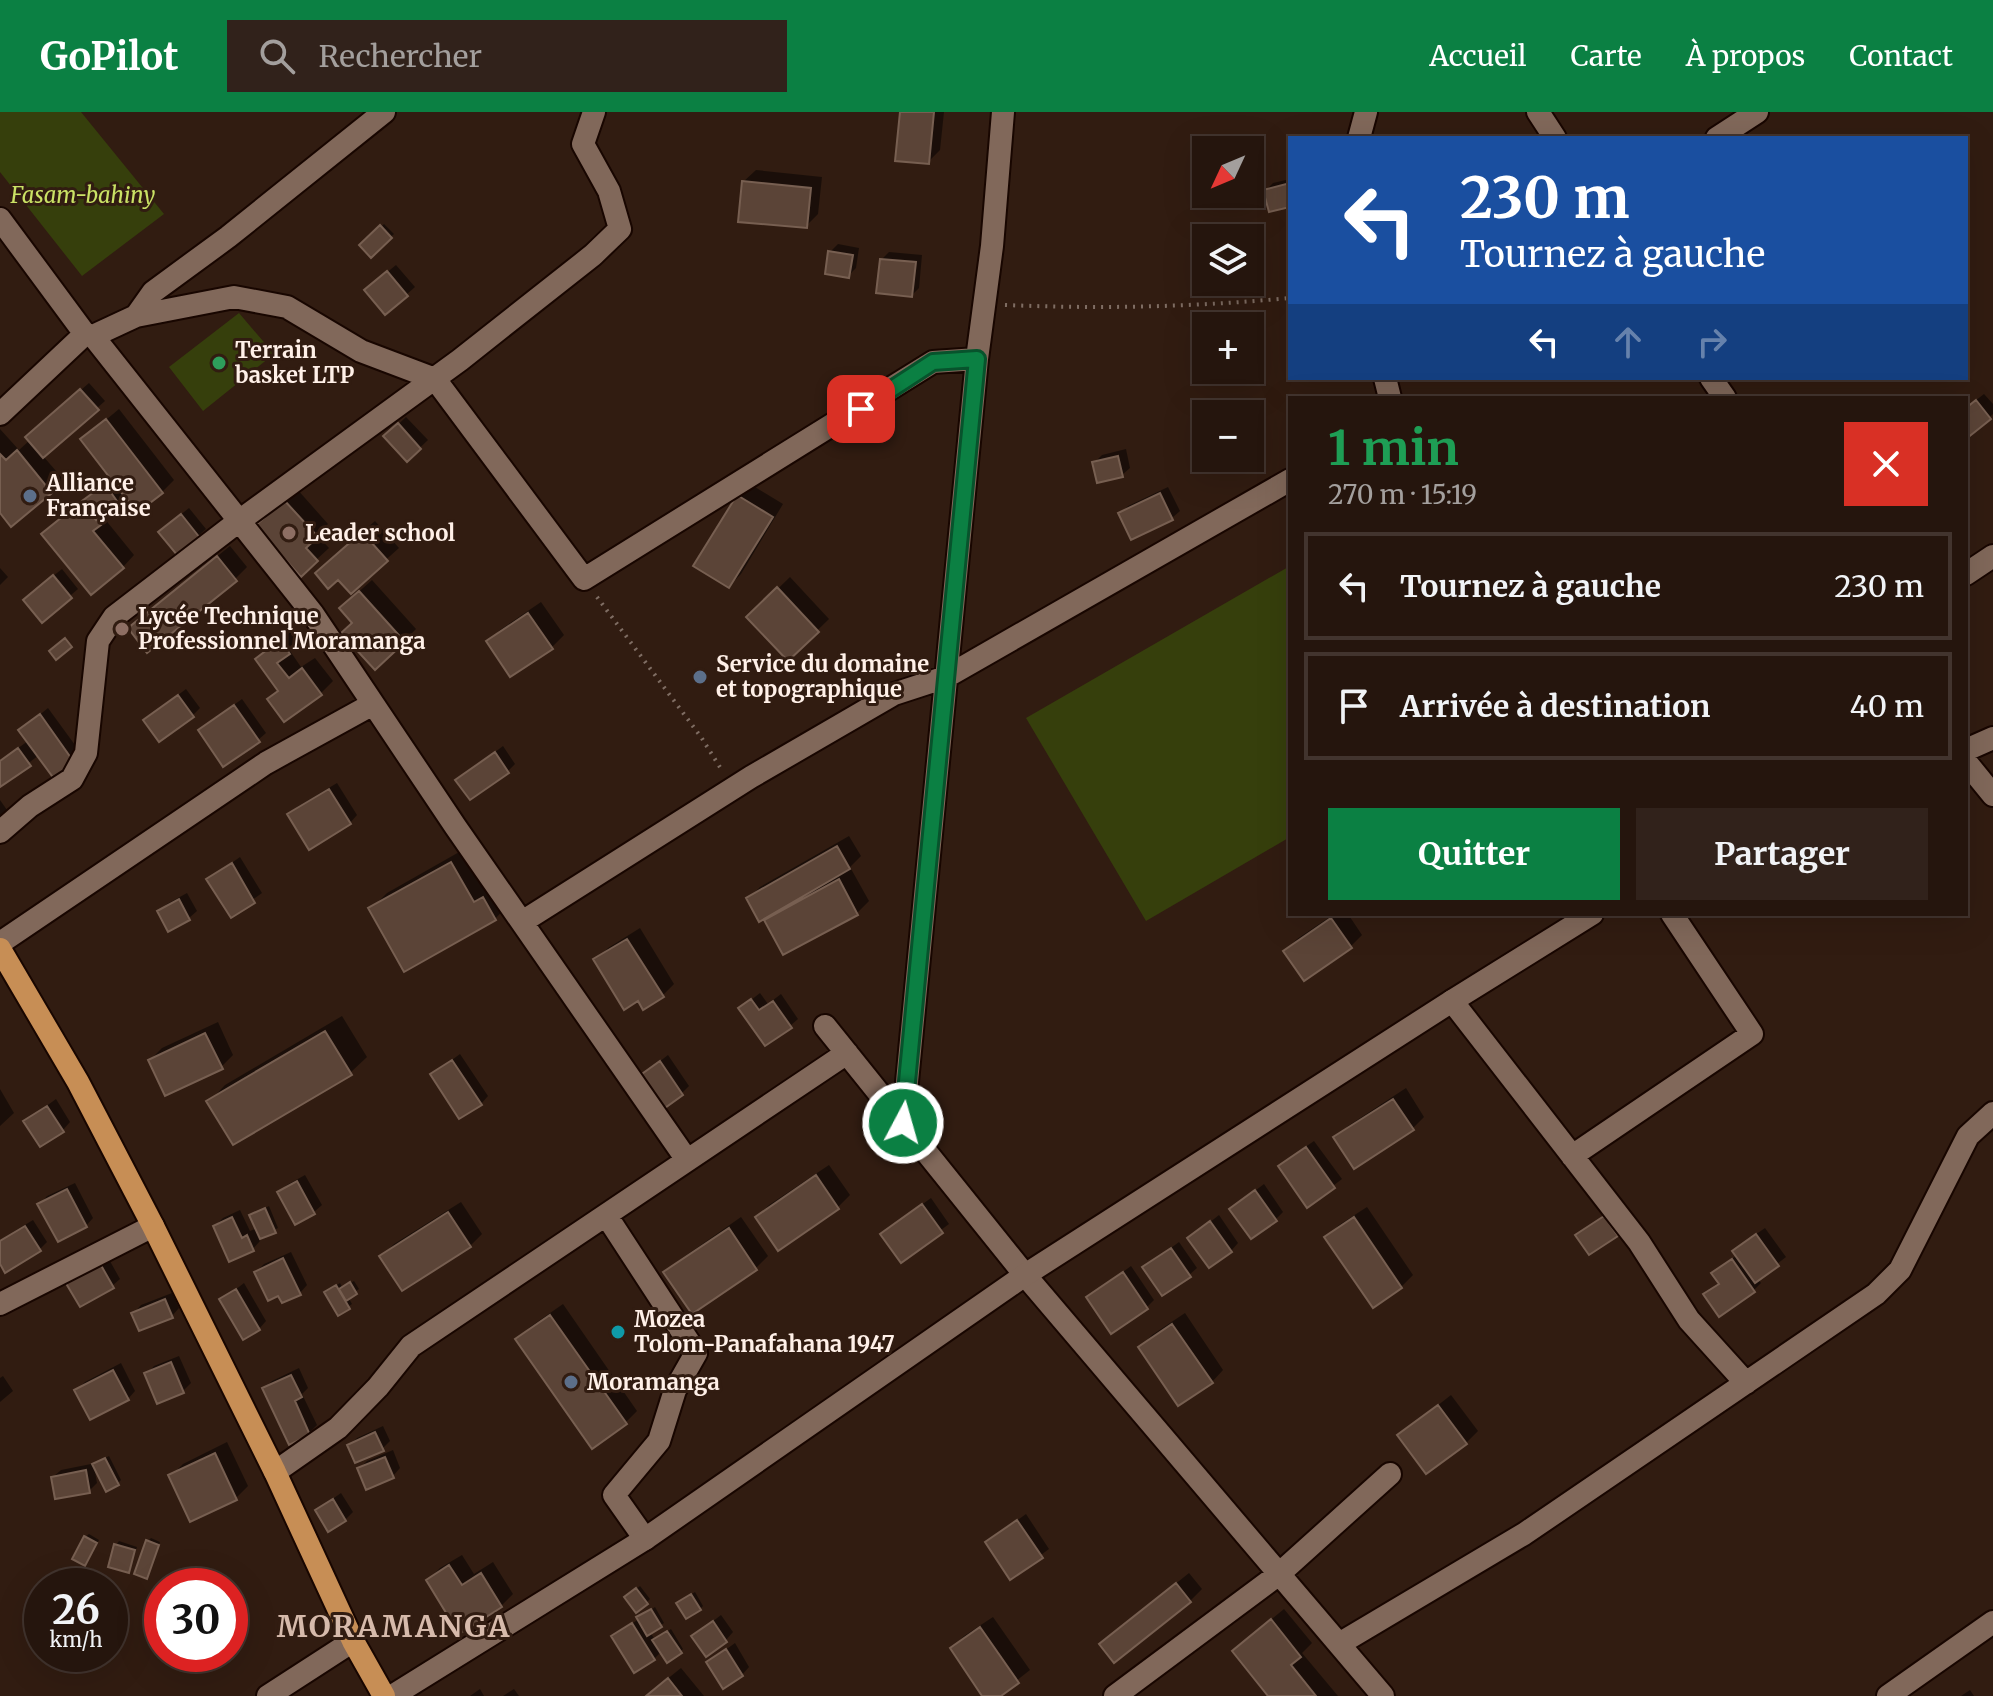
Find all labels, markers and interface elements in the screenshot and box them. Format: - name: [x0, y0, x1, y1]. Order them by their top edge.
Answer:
- search box: [227, 20, 787, 92]
- text: GoPilot: [40, 33, 179, 80]
- icon: search: [255, 34, 299, 78]
- text: Rechercher: [319, 37, 482, 75]
- text: Accueil: [1429, 38, 1527, 74]
- text: Carte: [1571, 38, 1642, 74]
- text: À propos: [1686, 38, 1805, 74]
- text: Contact: [1849, 38, 1953, 74]
- north arrow: [1192, 136, 1264, 208]
- map controls: [1192, 136, 1264, 472]
- text: 230 m: [1460, 163, 1630, 233]
- icon: left: [1328, 168, 1432, 272]
- park label: Fasam-bahiny: [10, 181, 155, 209]
- button: layers: [1192, 224, 1264, 296]
- text: Tournez à gauche: [1460, 232, 1765, 277]
- button: +: [1192, 312, 1264, 384]
- icon: left: [1522, 320, 1566, 364]
- icon: ahead: [1606, 320, 1650, 364]
- icon: right: [1690, 320, 1734, 364]
- place label: Terrain basket LTP: [235, 336, 355, 389]
- marker: Terrain basket LTP: [210, 354, 228, 372]
- pin: [827, 375, 895, 443]
- icon: arrive: [839, 387, 883, 431]
- button: −: [1192, 400, 1264, 472]
- text: 1 min: [1328, 418, 1459, 478]
- button: close: [1844, 422, 1928, 506]
- place label: Alliance Française: [45, 469, 151, 522]
- text: 270 m · 15:19: [1328, 478, 1477, 511]
- marker: Alliance Française: [21, 487, 39, 505]
- place label: Leader school: [305, 519, 455, 547]
- marker: Leader school: [280, 524, 298, 542]
- icon: left: [1332, 564, 1376, 608]
- text: Tournez à gauche: [1400, 567, 1661, 605]
- text: 230 m: [1834, 567, 1924, 605]
- place label: Lycée Technique Professionnel Moramanga: [138, 602, 425, 655]
- marker: Lycée Technique Professionnel Moramanga: [113, 620, 131, 638]
- place label: Service du domaine et topographique: [716, 650, 929, 703]
- marker: Service du domaine et topographique: [691, 668, 709, 686]
- icon: arrive: [1332, 684, 1376, 728]
- text: Arrivée à destination: [1400, 687, 1710, 725]
- text: 40 m: [1850, 687, 1924, 725]
- button: Quitter: [1328, 808, 1620, 900]
- button: Partager: [1636, 808, 1928, 900]
- position arrow: [861, 1081, 945, 1165]
- place label: Mozea Tolom-Panafahana 1947: [634, 1305, 895, 1358]
- marker: Mozea Tolom-Panafahana 1947: [609, 1323, 627, 1341]
- place label: Moramanga: [587, 1368, 720, 1396]
- marker: Moramanga: [562, 1373, 580, 1391]
- speed limit sign: 30: [144, 1568, 248, 1672]
- text: 26: [52, 1585, 100, 1635]
- district label: MORAMANGA: [277, 1607, 511, 1645]
- text: km/h: [50, 1627, 102, 1652]

